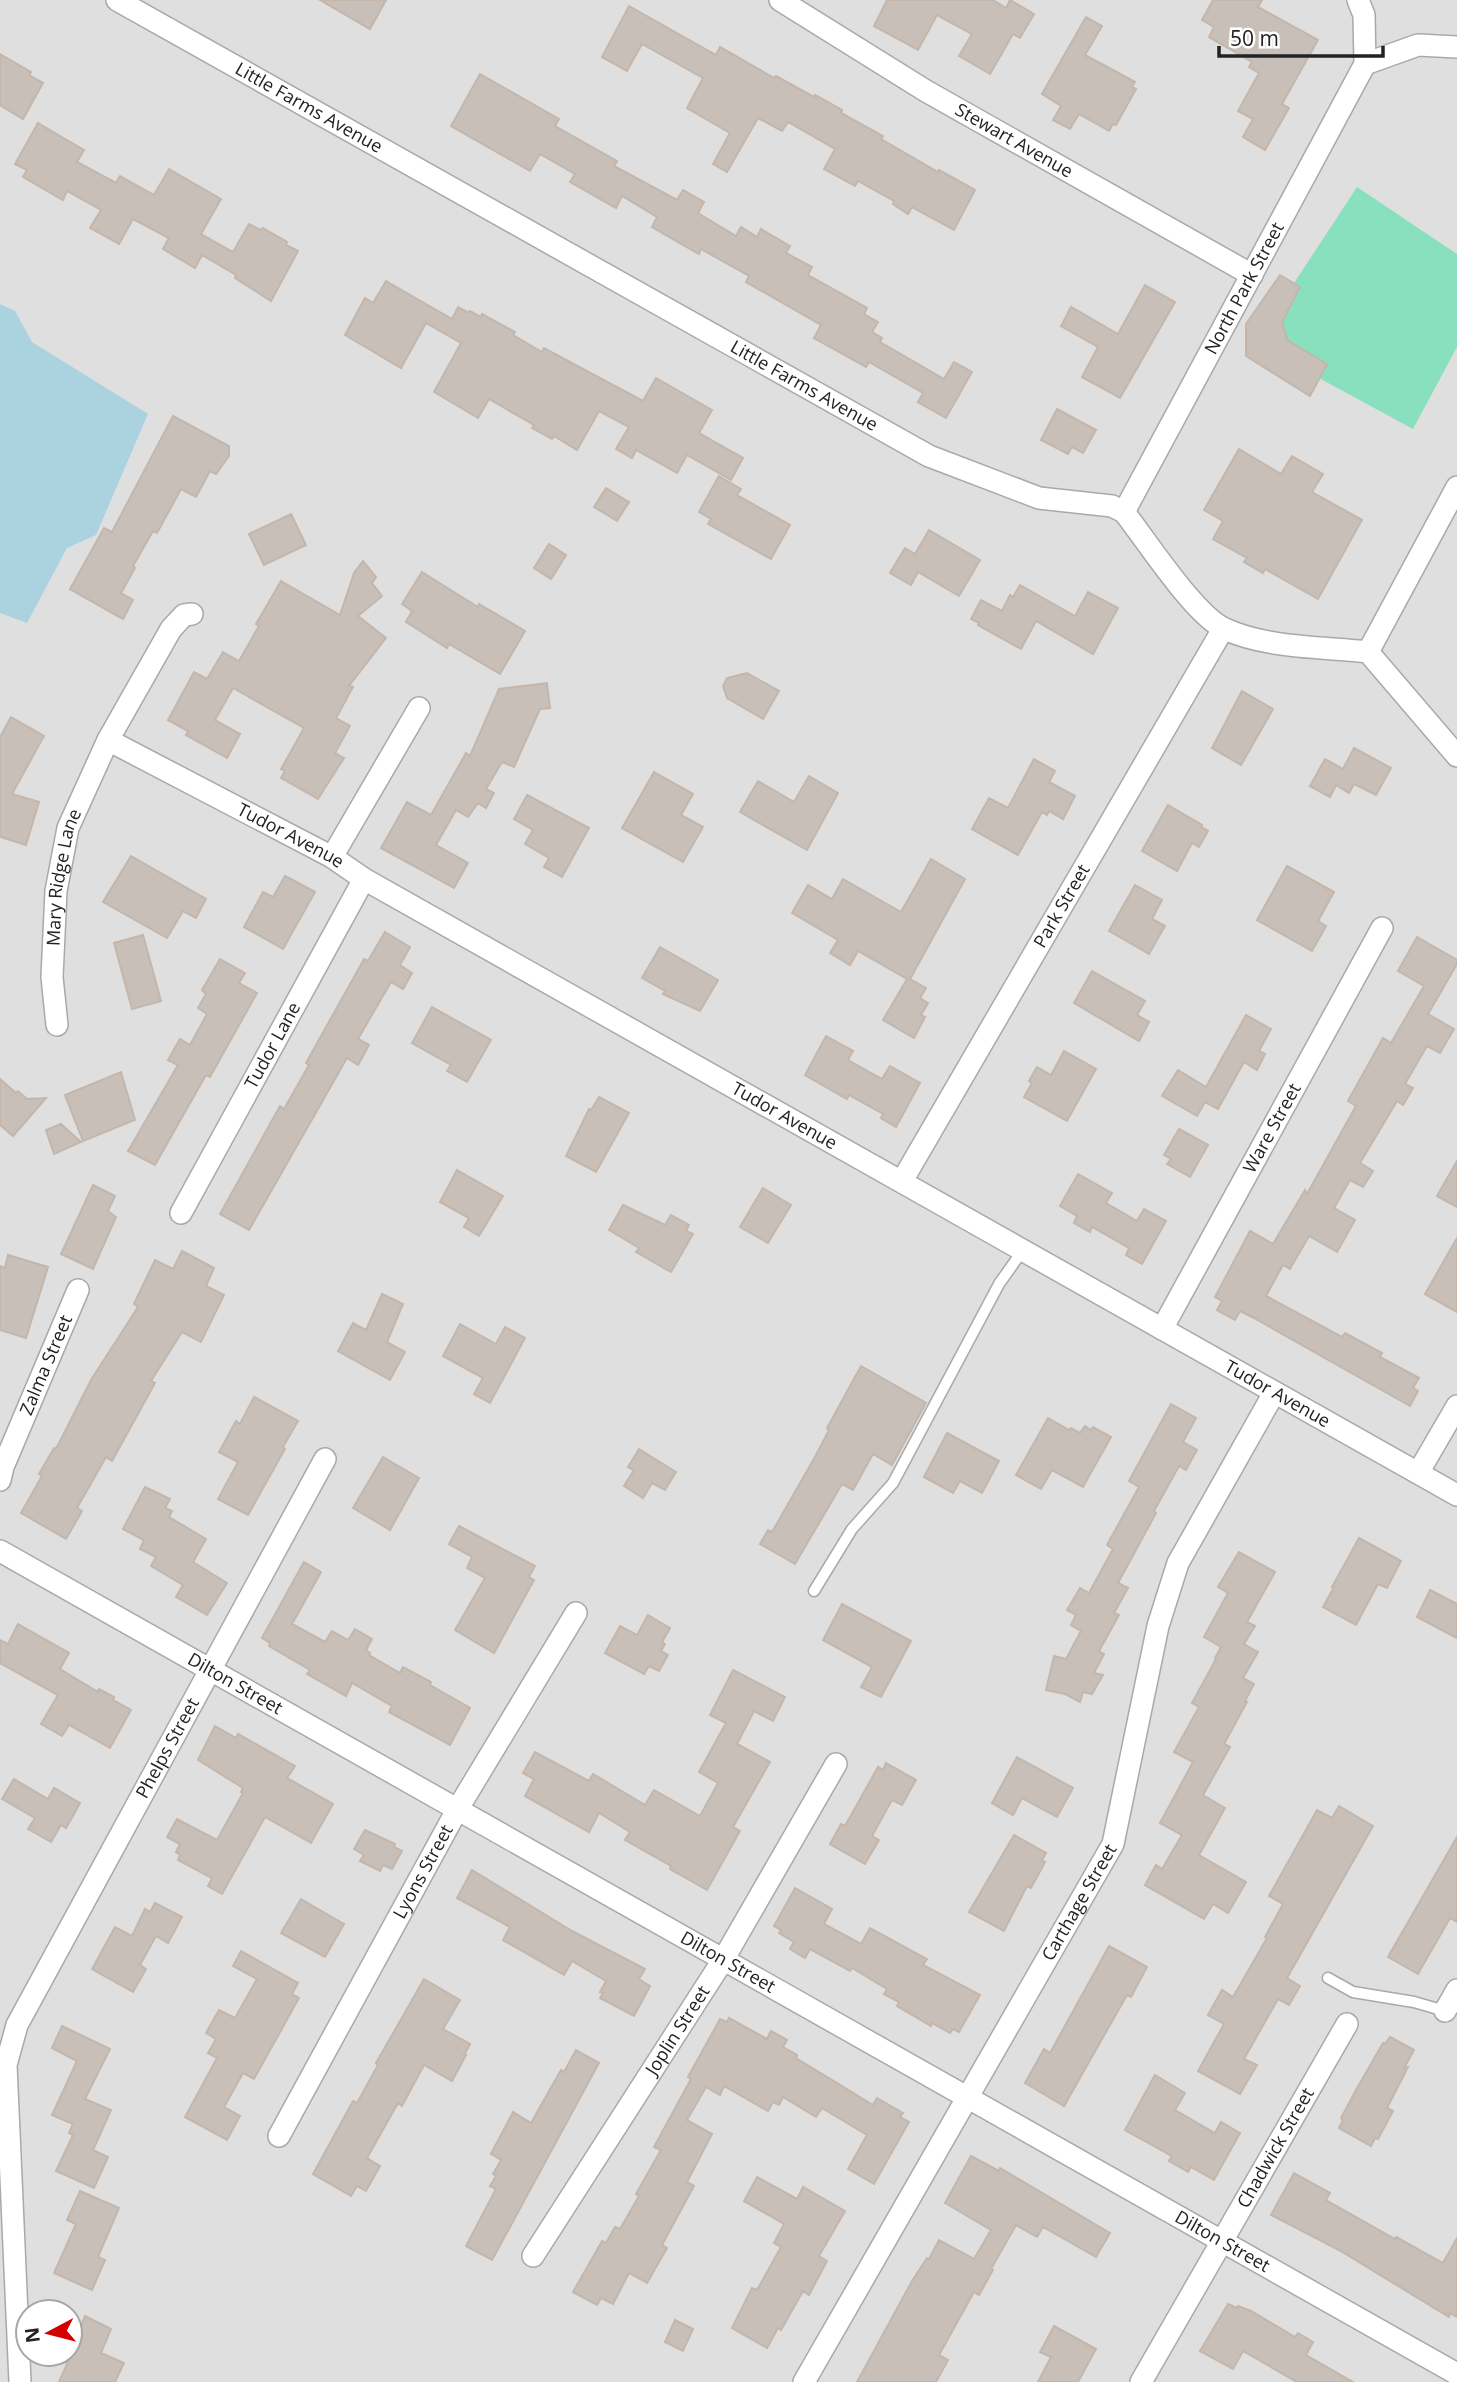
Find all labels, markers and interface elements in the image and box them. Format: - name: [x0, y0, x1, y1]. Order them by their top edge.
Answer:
- scale bar: [1219, 14, 1384, 58]
- text: 50 m: [1230, 24, 1279, 52]
- street label: Little Farms Avenue: [231, 56, 387, 158]
- street label: Stewart Avenue: [951, 97, 1078, 183]
- street label: North Park Street: [1198, 218, 1289, 358]
- street label: Little Farms Avenue: [727, 334, 883, 436]
- street label: Tudor Avenue: [233, 797, 349, 873]
- street label: Mary Ridge Lane: [40, 804, 86, 946]
- street label: Park Street: [1027, 860, 1095, 952]
- street label: Tudor Lane: [238, 997, 305, 1093]
- street label: Tudor Avenue: [728, 1076, 842, 1154]
- street label: Ware Street: [1237, 1079, 1306, 1177]
- street label: Zalma Street: [13, 1311, 77, 1418]
- street label: Tudor Avenue: [1221, 1354, 1335, 1432]
- street label: Dilton Street: [184, 1647, 287, 1719]
- street label: Phelps Street: [130, 1693, 204, 1802]
- street label: Lyons Street: [387, 1820, 458, 1923]
- street label: Carthage Street: [1036, 1839, 1122, 1965]
- street label: Dilton Street: [677, 1925, 780, 1998]
- street label: Joplin Street: [638, 1981, 715, 2081]
- street label: Chadwick Street: [1231, 2083, 1319, 2212]
- street label: Dilton Street: [1171, 2204, 1275, 2277]
- north arrow: [14, 2298, 84, 2368]
- text: N: [18, 2326, 46, 2344]

